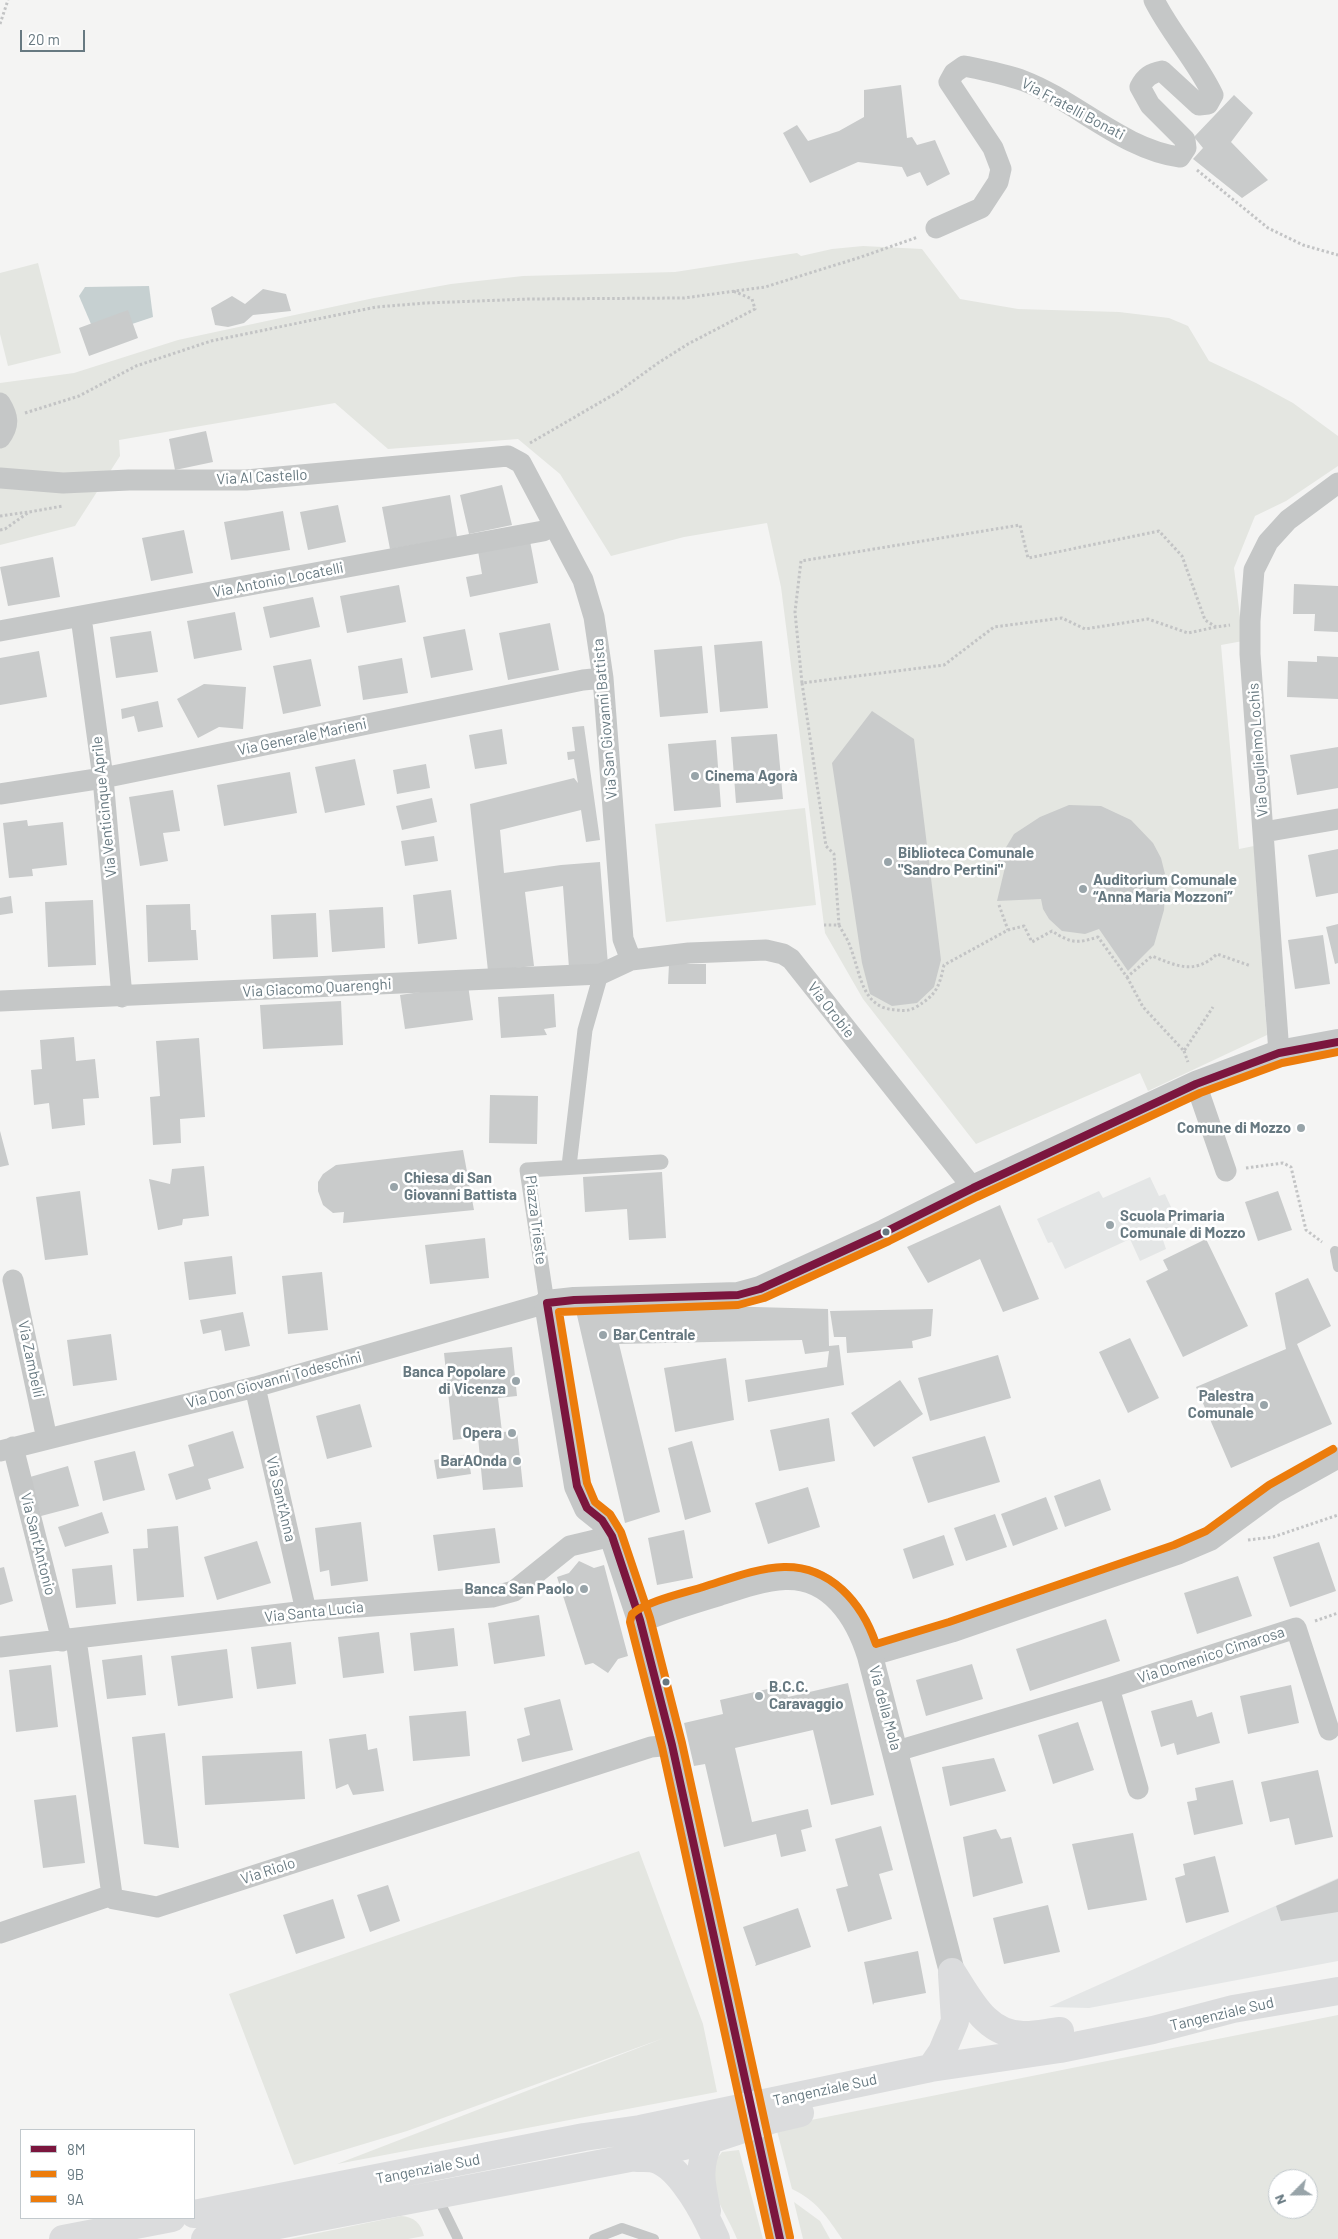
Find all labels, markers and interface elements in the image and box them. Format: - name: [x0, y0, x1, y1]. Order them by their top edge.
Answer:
- scale bar: [22, 20, 88, 52]
- text: 20 m: [28, 30, 60, 48]
- street label: Via Fratelli Bonati: [1018, 74, 1128, 144]
- street label: Via Al Castello: [216, 466, 308, 488]
- street label: Via Antonio Locatelli: [211, 558, 345, 602]
- street label: Via San Giovanni Battista: [589, 638, 621, 800]
- street label: Via Guglielmo Lochis: [1244, 682, 1272, 818]
- street label: Via Generale Marieni: [236, 715, 368, 759]
- street label: Via Venticinque Aprile: [88, 735, 120, 879]
- place label: Cinema Agorà: [705, 767, 798, 785]
- marker: Cinema Agorà: [689, 770, 701, 782]
- place label: Biblioteca Comunale "Sandro Pertini": [898, 844, 1034, 879]
- marker: Biblioteca Comunale "Sandro Pertini": [882, 856, 894, 868]
- place label: Auditorium Comunale “Anna Maria Mozzoni”: [1093, 871, 1237, 906]
- marker: Auditorium Comunale “Anna Maria Mozzoni”: [1077, 883, 1089, 895]
- street label: Via Giacomo Quarenghi: [242, 975, 392, 1001]
- street label: Via Orobie: [804, 978, 858, 1042]
- place label: Comune di Mozzo: [1177, 1119, 1291, 1137]
- marker: Comune di Mozzo: [1295, 1122, 1307, 1134]
- place label: Chiesa di San Giovanni Battista: [404, 1169, 517, 1204]
- street label: Piazza Trieste: [522, 1174, 550, 1266]
- marker: Chiesa di San Giovanni Battista: [388, 1181, 400, 1193]
- place label: Scuola Primaria Comunale di Mozzo: [1120, 1207, 1246, 1242]
- marker: Scuola Primaria Comunale di Mozzo: [1104, 1219, 1116, 1231]
- unlabelled marker: [881, 1227, 891, 1237]
- street label: Via Zambelli: [14, 1319, 48, 1399]
- place label: Bar Centrale: [613, 1326, 696, 1344]
- marker: Bar Centrale: [597, 1329, 609, 1341]
- street label: Via Don Giovanni Todeschini: [184, 1348, 364, 1412]
- place label: Banca Popolare di Vicenza: [403, 1363, 506, 1398]
- marker: Banca Popolare di Vicenza: [510, 1375, 522, 1387]
- place label: Palestra Comunale: [1188, 1387, 1254, 1422]
- marker: Palestra Comunale: [1258, 1399, 1270, 1411]
- place label: Opera: [462, 1424, 502, 1442]
- marker: Opera: [506, 1427, 518, 1439]
- place label: BarAOnda: [440, 1452, 507, 1470]
- street label: Via Sant'Anna: [262, 1454, 300, 1544]
- marker: BarAOnda: [511, 1455, 523, 1467]
- street label: Via Sant'Antonio: [17, 1491, 59, 1597]
- place label: Banca San Paolo: [465, 1580, 574, 1598]
- marker: Banca San Paolo: [578, 1583, 590, 1595]
- street label: Via Santa Lucia: [263, 1598, 365, 1626]
- street label: Via Domenico Cimarosa: [1135, 1623, 1287, 1687]
- street label: Via della Mola: [865, 1664, 905, 1752]
- unlabelled marker: [661, 1677, 671, 1687]
- place label: B.C.C. Caravaggio: [769, 1678, 844, 1713]
- marker: B.C.C. Caravaggio: [753, 1690, 765, 1702]
- street label: Via Riolo: [239, 1854, 297, 1888]
- street label: Tangenziale Sud: [1168, 1993, 1276, 2035]
- street label: Tangenziale Sud: [771, 2070, 879, 2110]
- legend: [20, 2129, 195, 2219]
- text: 8M: [67, 2140, 86, 2158]
- street label: Tangenziale Sud: [374, 2150, 482, 2188]
- text: 9B: [67, 2165, 84, 2183]
- north arrow: [1268, 2169, 1318, 2219]
- text: 9A: [67, 2190, 84, 2208]
- text: N: [1270, 2192, 1289, 2207]

